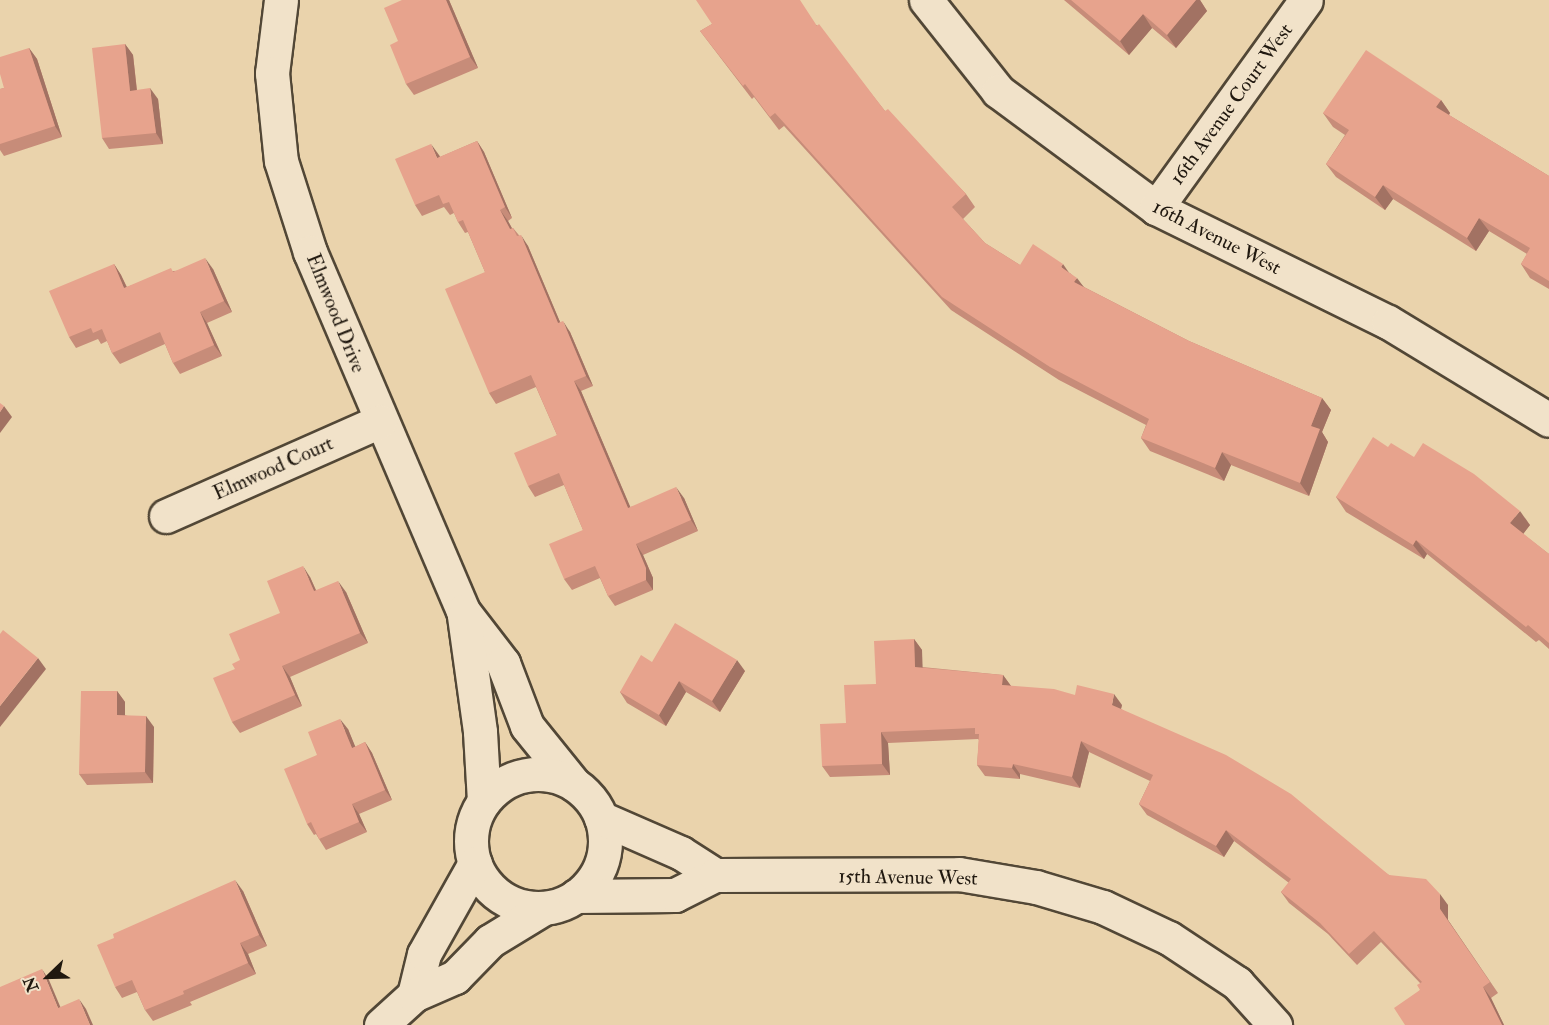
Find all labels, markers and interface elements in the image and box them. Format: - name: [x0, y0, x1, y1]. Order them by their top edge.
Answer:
- street label: 16th Avenue Court West: [1164, 19, 1298, 189]
- street label: 16th Avenue West: [1149, 194, 1285, 280]
- street label: Elmwood Drive: [301, 250, 371, 376]
- street label: Elmwood Court: [209, 431, 337, 505]
- street label: 15th Avenue West: [838, 864, 978, 890]
- north arrow: [18, 947, 78, 1007]
- text: N: [19, 974, 43, 995]

